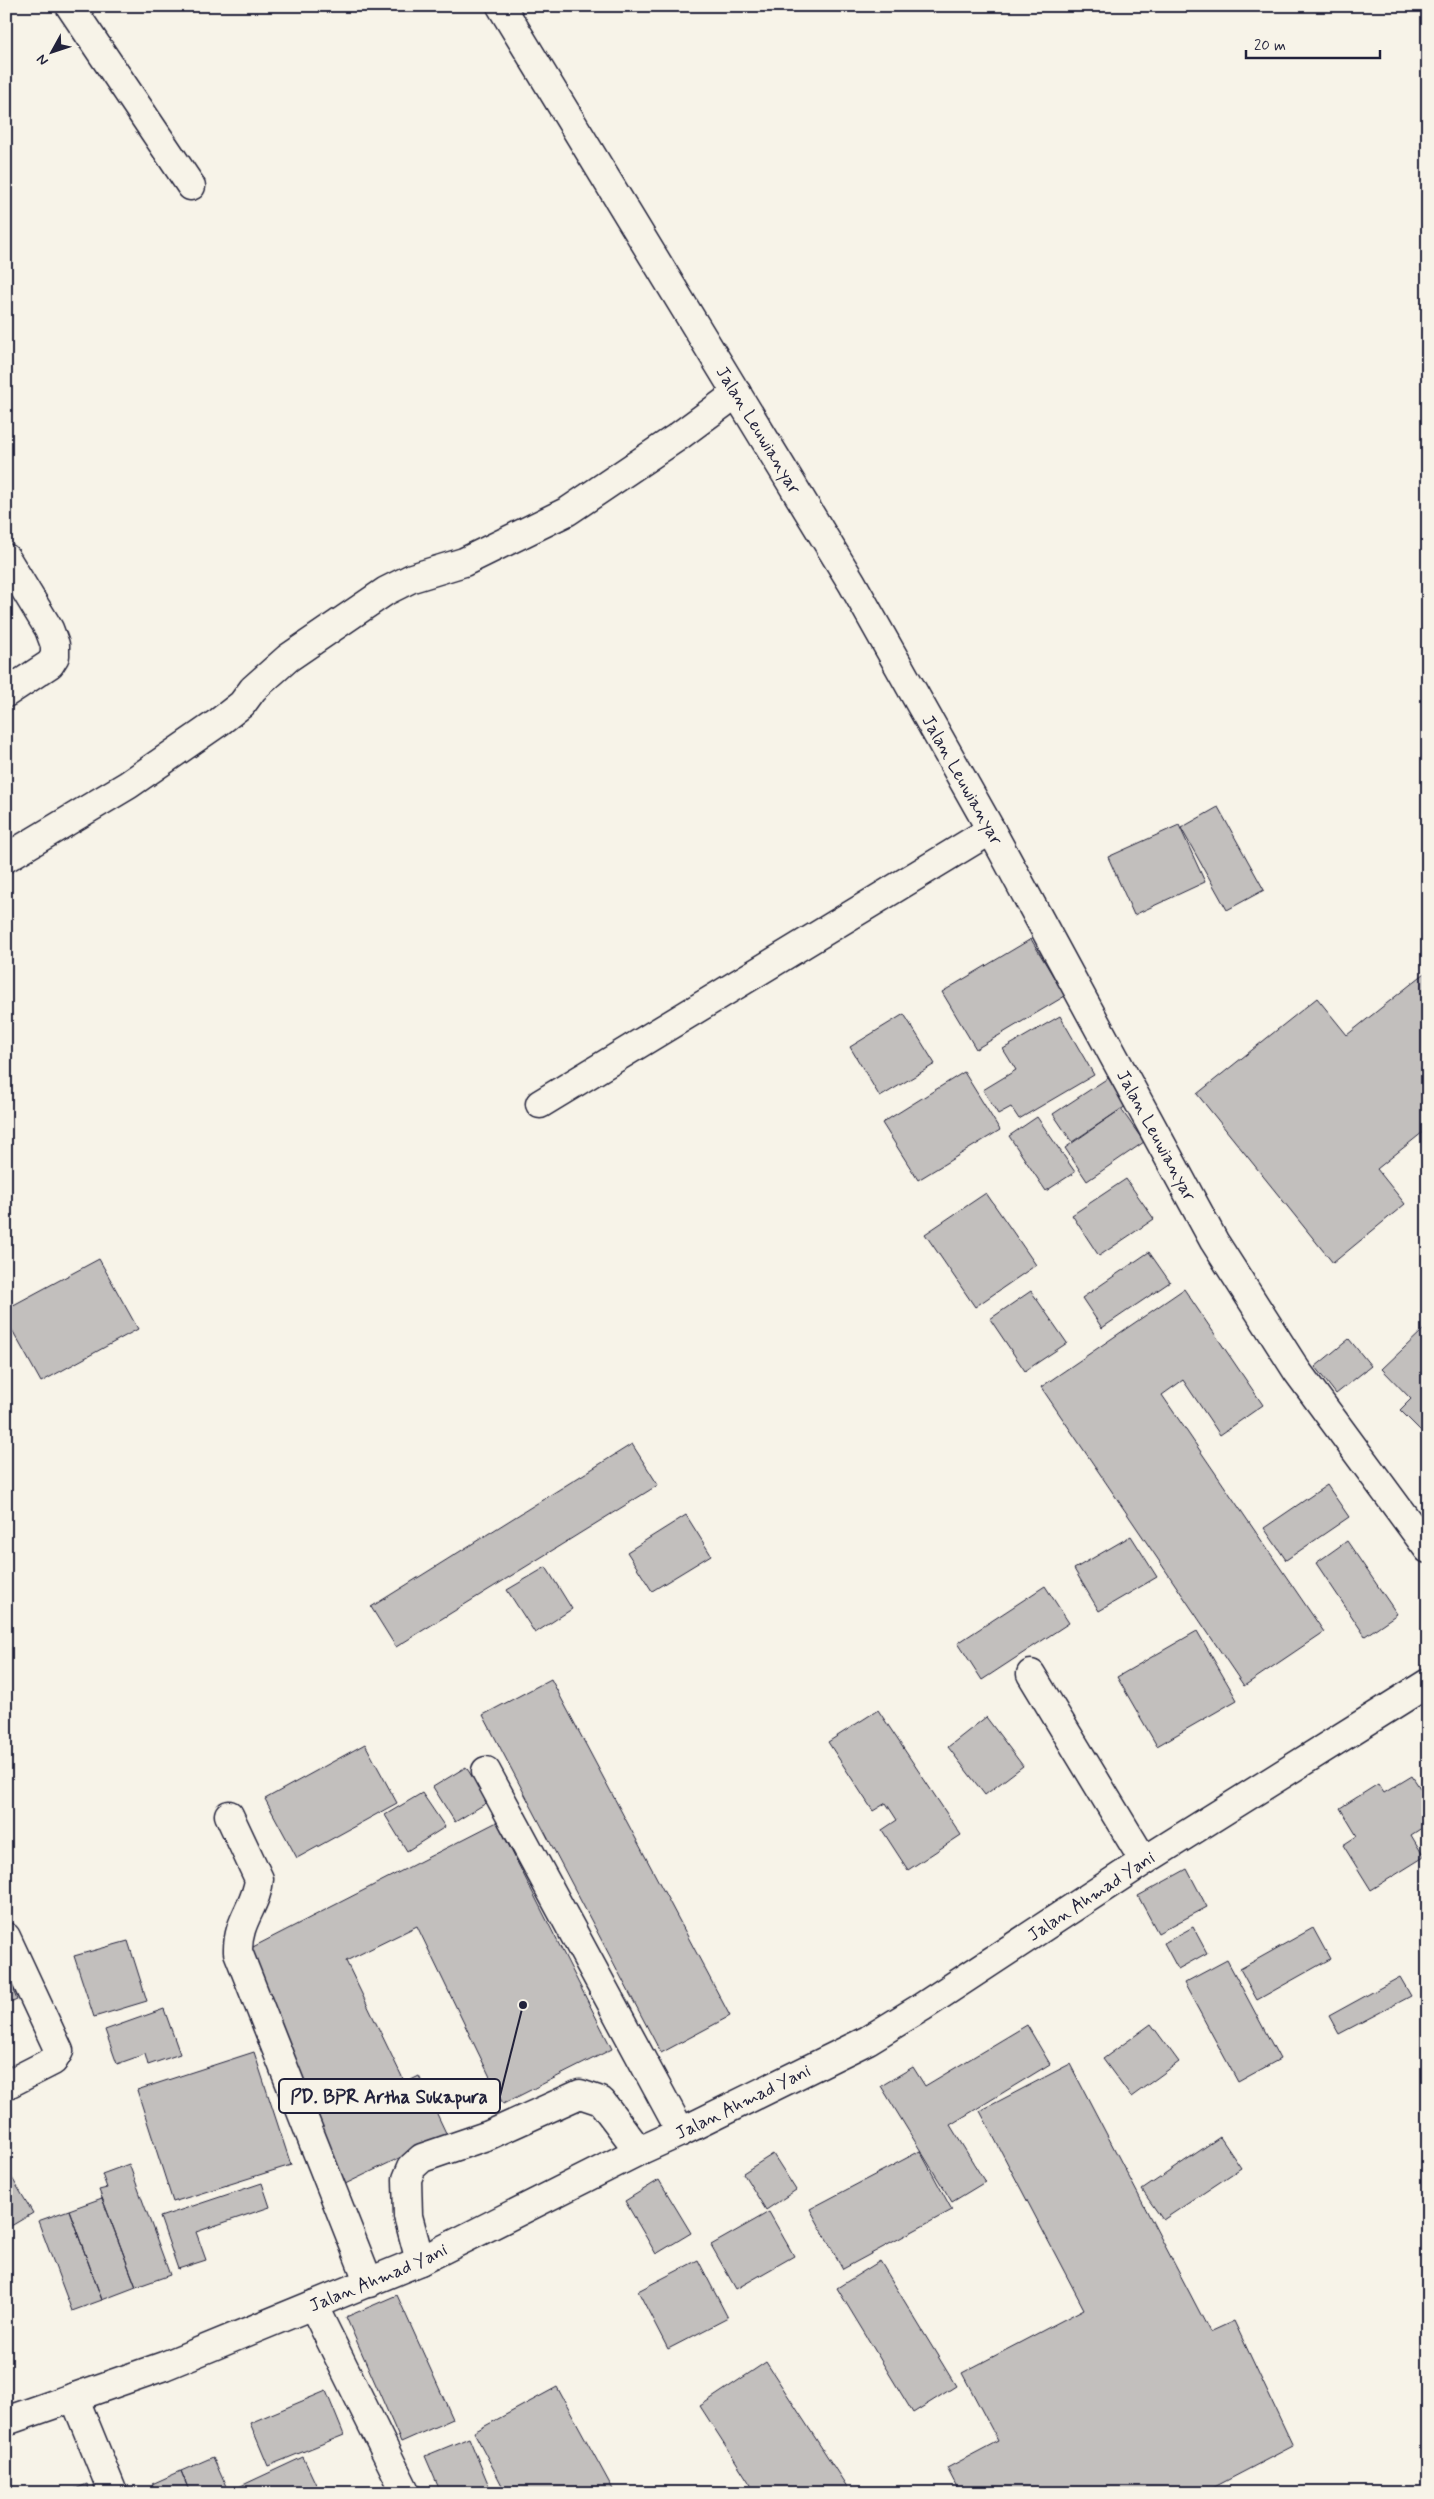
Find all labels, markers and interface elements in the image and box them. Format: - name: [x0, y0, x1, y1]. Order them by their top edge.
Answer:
- north arrow: [28, 28, 78, 78]
- scale bar: [1246, 28, 1380, 60]
- text: 20 m: [1254, 36, 1286, 56]
- text: N: [33, 50, 53, 69]
- street label: Jalan Leuwianyar: [710, 362, 806, 499]
- street label: Jalan Leuwianyar: [916, 711, 1008, 850]
- street label: Jalan Leuwianyar: [1110, 1066, 1201, 1206]
- street label: Jalan Ahmad Yani: [1023, 1846, 1160, 1947]
- street label: Jalan Ahmad Yani: [672, 2059, 815, 2146]
- callout: PD. BPR Artha Sukapura: [279, 2079, 500, 2113]
- text: PD. BPR Artha Sukapura: [290, 2085, 488, 2110]
- street label: Jalan Ahmad Yani: [306, 2238, 452, 2318]

